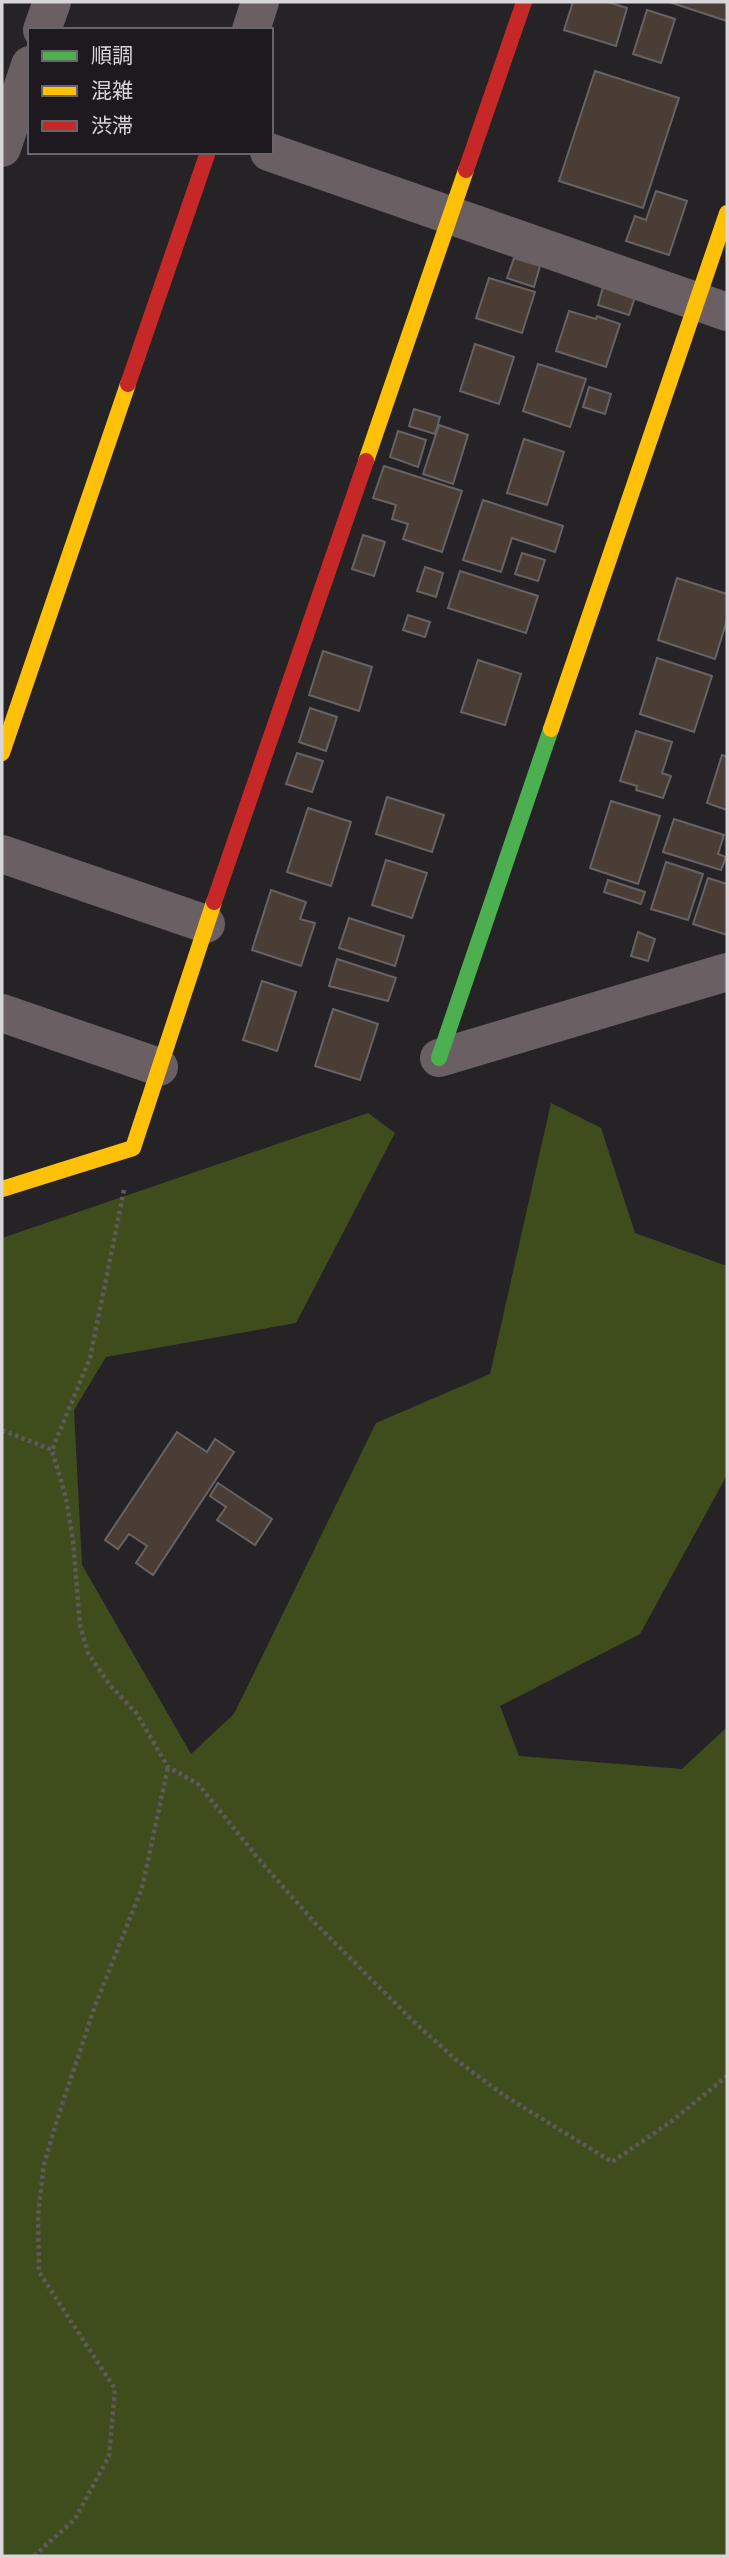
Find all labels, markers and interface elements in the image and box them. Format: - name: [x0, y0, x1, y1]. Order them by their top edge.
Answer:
- legend: [28, 28, 273, 154]
- text: 順調: [91, 41, 133, 69]
- text: 混雑: [91, 76, 133, 104]
- text: 渋滞: [91, 111, 133, 139]

